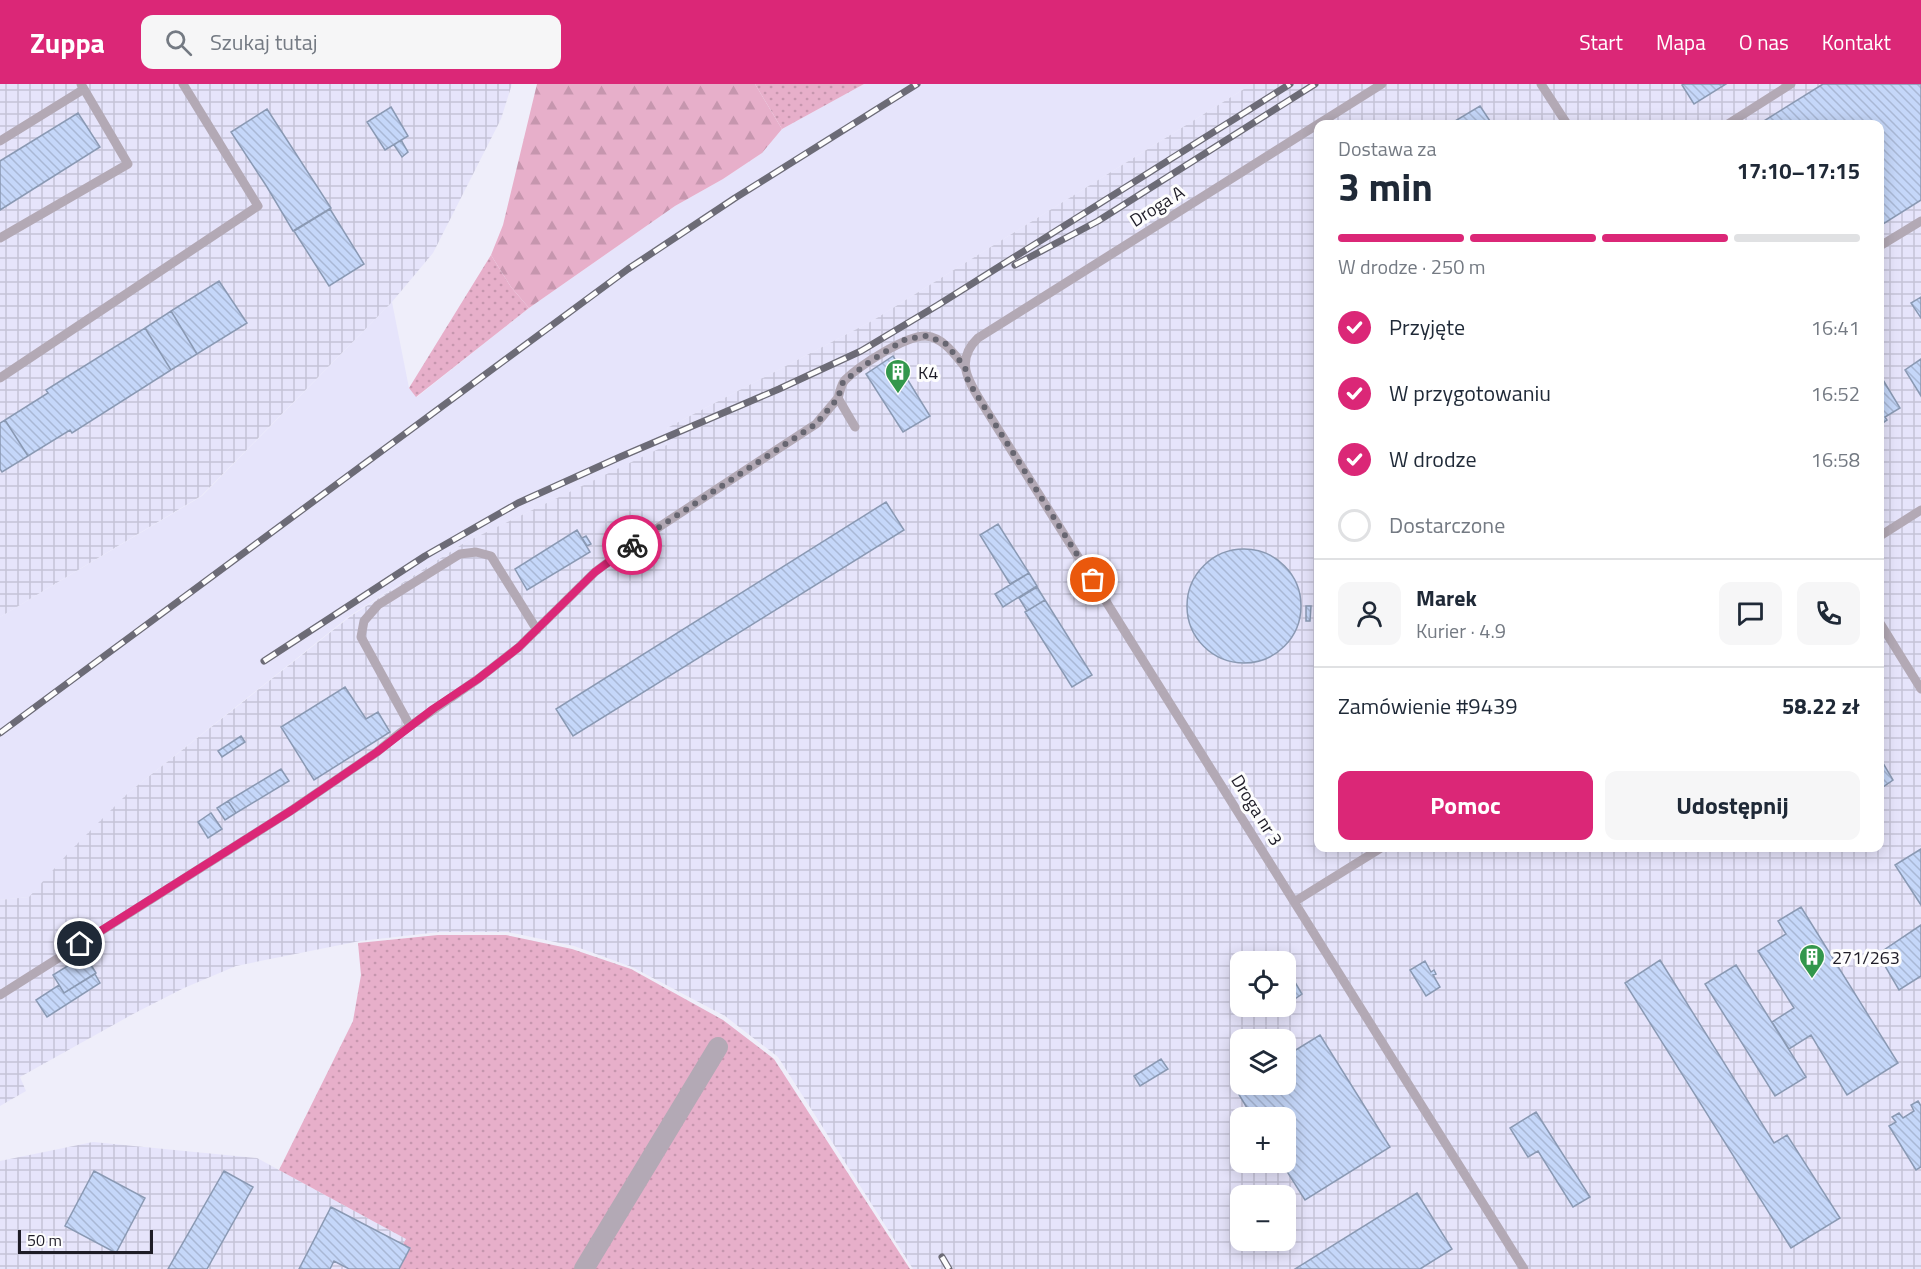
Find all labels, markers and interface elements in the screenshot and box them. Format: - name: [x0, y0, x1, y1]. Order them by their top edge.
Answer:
- search box: [141, 15, 561, 69]
- text: Zuppa: [30, 21, 105, 64]
- text: Szukaj tutaj: [210, 25, 318, 59]
- icon: search: [162, 26, 195, 59]
- text: Start: [1579, 26, 1623, 58]
- text: Mapa: [1656, 26, 1706, 58]
- text: O nas: [1739, 26, 1789, 58]
- text: Kontakt: [1822, 26, 1891, 58]
- text: Dostawa za: [1338, 133, 1436, 164]
- text: 17:10–17:15: [1737, 154, 1860, 188]
- text: 3 min: [1338, 157, 1433, 216]
- street label: Droga A: [1124, 178, 1190, 233]
- text: W drodze · 250 m: [1338, 251, 1486, 282]
- text: Przyjęte: [1389, 310, 1465, 344]
- icon: check: [1338, 311, 1371, 344]
- text: 16:41: [1811, 312, 1860, 343]
- building icon: K4: [883, 357, 913, 395]
- place label: K4: [918, 359, 938, 386]
- text: W przygotowaniu: [1389, 376, 1551, 410]
- icon: check: [1338, 377, 1371, 410]
- text: 16:52: [1811, 378, 1860, 409]
- text: W drodze: [1389, 442, 1477, 476]
- icon: check: [1338, 443, 1371, 476]
- text: 16:58: [1811, 444, 1860, 475]
- text: Dostarczone: [1389, 508, 1505, 542]
- courier: [602, 515, 662, 575]
- icon: bike: [616, 529, 649, 562]
- pin: [1067, 554, 1118, 605]
- icon: bag: [1076, 563, 1109, 596]
- text: Marek: [1416, 581, 1477, 615]
- button: person: [1338, 582, 1401, 645]
- button: chat: [1719, 582, 1782, 645]
- button: phone: [1797, 582, 1860, 645]
- text: Kurier · 4.9: [1416, 615, 1506, 646]
- text: Zamówienie #9439: [1338, 689, 1518, 723]
- text: 58.22 zł: [1782, 689, 1860, 723]
- street label: Droga nr 3: [1225, 769, 1289, 851]
- button: Pomoc: [1338, 771, 1593, 840]
- button: Udostępnij: [1605, 771, 1860, 840]
- pin: [54, 918, 105, 969]
- icon: home: [63, 927, 96, 960]
- building icon: 271/263: [1797, 942, 1827, 980]
- place label: 271/263: [1832, 944, 1900, 971]
- map controls: [1230, 951, 1296, 1251]
- button: locate: [1230, 951, 1296, 1017]
- button: layers: [1230, 1029, 1296, 1095]
- button: +: [1230, 1107, 1296, 1173]
- button: −: [1230, 1185, 1296, 1251]
- scale bar: [18, 1227, 153, 1254]
- text: 50 m: [27, 1228, 62, 1252]

